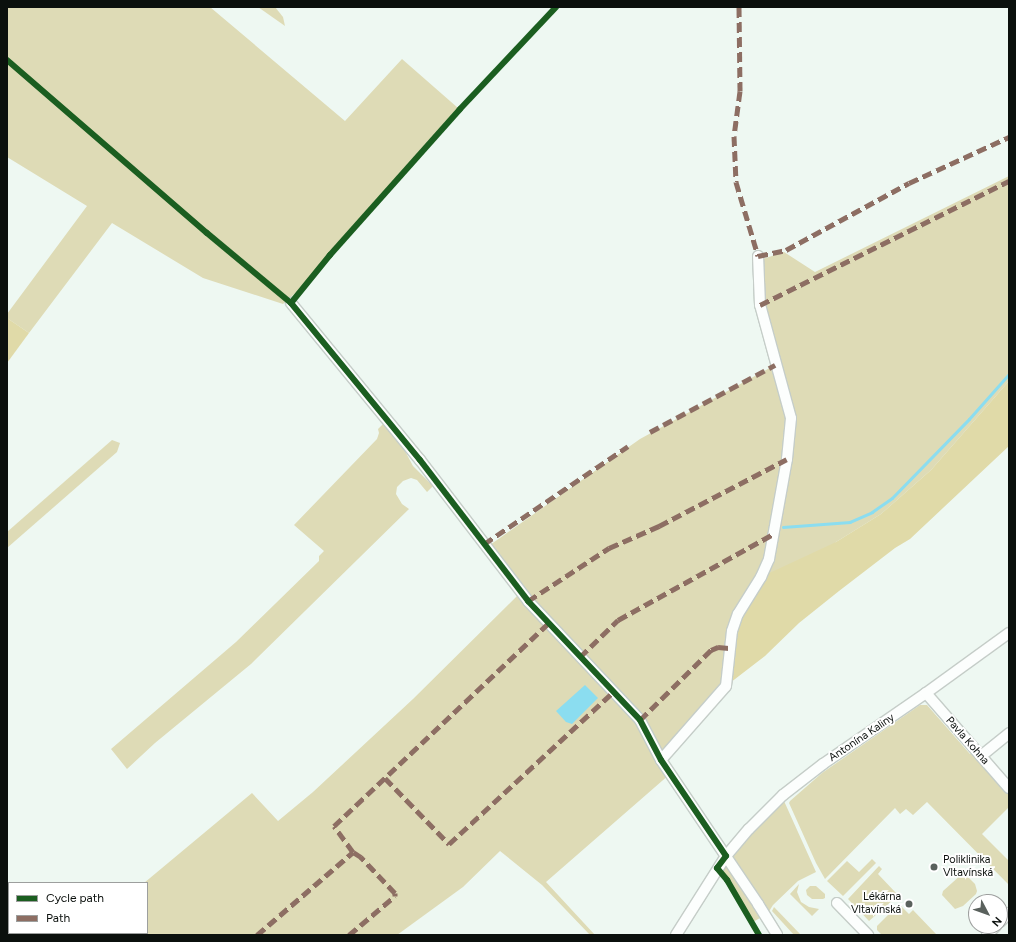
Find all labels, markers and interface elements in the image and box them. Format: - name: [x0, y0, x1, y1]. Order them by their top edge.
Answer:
- street label: Antonína Kaliny: [827, 711, 897, 765]
- street label: Pavla Kohna: [943, 714, 991, 768]
- place label: Poliklinika Vltavínská: [943, 854, 993, 880]
- marker: Poliklinika Vltavínská: [928, 861, 940, 873]
- legend: [8, 882, 148, 934]
- text: Cycle path: [46, 891, 104, 905]
- place label: Lékárna Vltavínská: [851, 891, 901, 917]
- north arrow: [968, 894, 1008, 934]
- marker: Lékárna Vltavínská: [904, 899, 914, 909]
- text: Path: [46, 911, 70, 925]
- text: N: [989, 914, 1004, 929]

